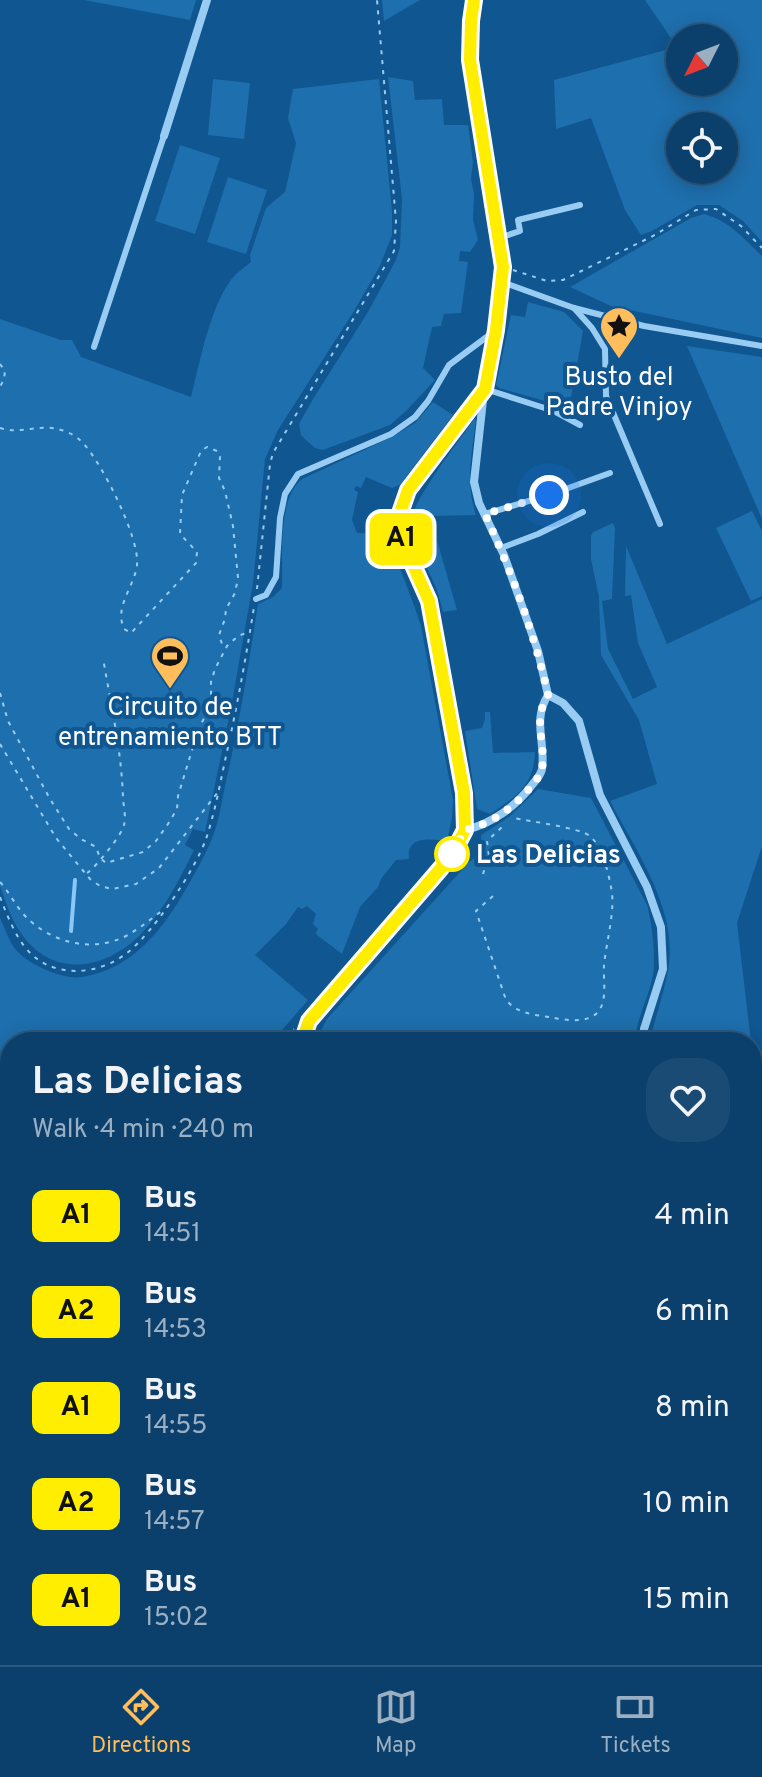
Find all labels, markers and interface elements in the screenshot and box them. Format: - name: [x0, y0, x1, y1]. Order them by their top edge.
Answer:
- north arrow: [666, 24, 738, 96]
- map controls: [666, 24, 738, 184]
- button: locate: [666, 112, 738, 184]
- place icon: Busto del Padre Vinjoy: [598, 305, 640, 360]
- place label: Busto del Padre Vinjoy: [546, 362, 692, 425]
- your location: [529, 475, 569, 515]
- line badge: A1: [365, 513, 437, 565]
- text: A1: [386, 521, 417, 557]
- sports icon: Circuito de entrenamiento BTT: [149, 635, 191, 690]
- place label: Circuito de entrenamiento BTT: [58, 692, 282, 755]
- marker: Las Delicias: [435, 837, 469, 871]
- place label: Las Delicias: [476, 840, 621, 873]
- button: heart: [646, 1058, 730, 1142]
- text: Las Delicias: [32, 1059, 244, 1108]
- text: Walk · 4 min · 240 m: [32, 1114, 254, 1147]
- text: Bus: [144, 1181, 197, 1218]
- text: A1: [61, 1198, 92, 1234]
- text: 4 min: [654, 1198, 730, 1235]
- text: 14:51: [144, 1218, 201, 1251]
- text: Bus: [144, 1277, 197, 1314]
- text: A2: [57, 1294, 95, 1330]
- text: 6 min: [655, 1294, 730, 1331]
- text: 14:53: [144, 1314, 207, 1347]
- text: Bus: [144, 1373, 197, 1410]
- text: A1: [61, 1390, 92, 1426]
- text: 8 min: [655, 1390, 730, 1427]
- text: 14:55: [144, 1410, 207, 1443]
- text: Bus: [144, 1469, 197, 1506]
- text: A2: [57, 1486, 95, 1522]
- text: 10 min: [643, 1486, 730, 1523]
- text: 14:57: [144, 1506, 205, 1539]
- text: Bus: [144, 1565, 197, 1602]
- text: A1: [61, 1582, 92, 1618]
- text: 15 min: [643, 1582, 730, 1619]
- text: 15:02: [144, 1602, 208, 1635]
- tab: Directions: [91, 1685, 191, 1760]
- tab: Map: [374, 1685, 418, 1760]
- tab: Tickets: [600, 1685, 671, 1760]

